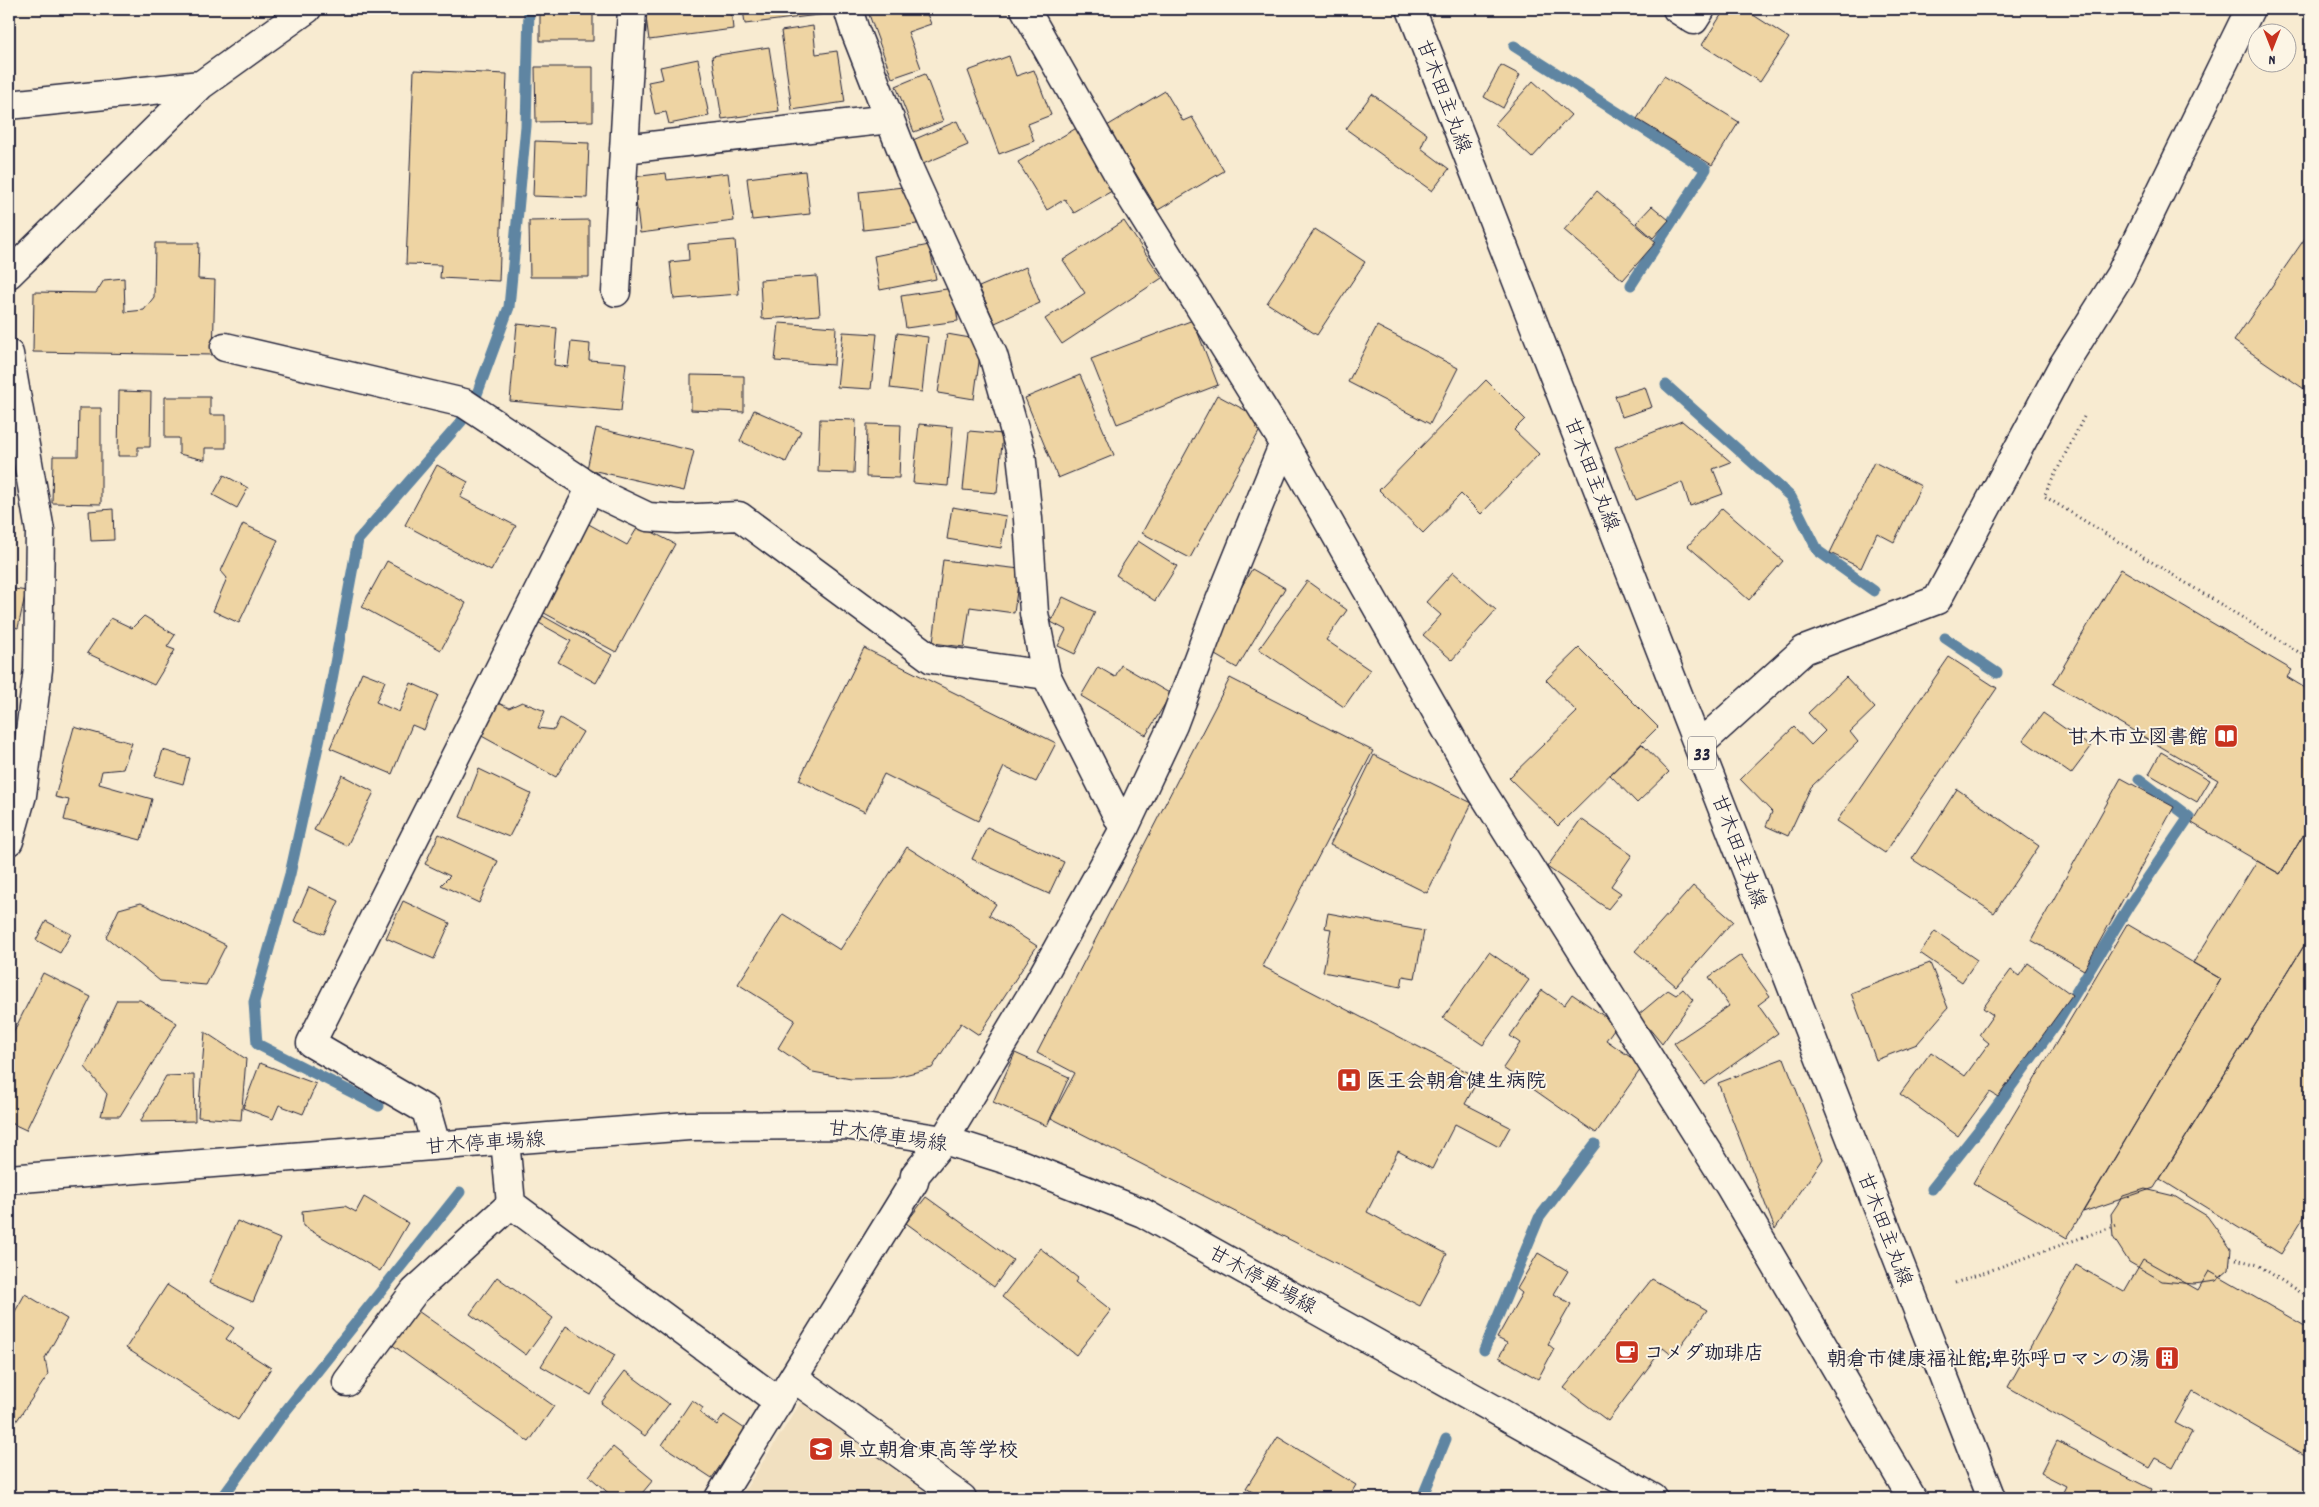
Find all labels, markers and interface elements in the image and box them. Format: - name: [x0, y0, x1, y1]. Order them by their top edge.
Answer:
- north arrow: [2246, 22, 2296, 72]
- street label: 甘木田主丸線: [1408, 36, 1477, 158]
- text: N: [2268, 49, 2275, 69]
- street label: 甘木田主丸線: [1556, 414, 1625, 536]
- library icon: 甘木市立図書館: [2213, 723, 2239, 749]
- place label: 甘木市立図書館: [2068, 725, 2208, 753]
- road number: 33: [1688, 736, 1716, 770]
- street label: 甘木田主丸線: [1703, 791, 1772, 913]
- hospital icon: 医王会朝倉健生病院: [1336, 1067, 1362, 1093]
- place label: 医王会朝倉健生病院: [1366, 1069, 1546, 1097]
- street label: 甘木停車場線: [826, 1116, 949, 1160]
- street label: 甘木停車場線: [424, 1127, 546, 1163]
- street label: 甘木田主丸線: [1849, 1169, 1918, 1291]
- street label: 甘木停車場線: [1202, 1240, 1321, 1323]
- cafe icon: コメダ珈琲店: [1614, 1339, 1640, 1365]
- place label: コメダ珈琲店: [1644, 1341, 1764, 1369]
- building icon: 朝倉市健康福祉館;卑弥呼ロマンの湯: [2154, 1345, 2180, 1371]
- place label: 朝倉市健康福祉館;卑弥呼ロマンの湯: [1827, 1347, 2150, 1375]
- school or university icon: 県立朝倉東高等学校: [808, 1436, 834, 1462]
- place label: 県立朝倉東高等学校: [838, 1438, 1018, 1466]

